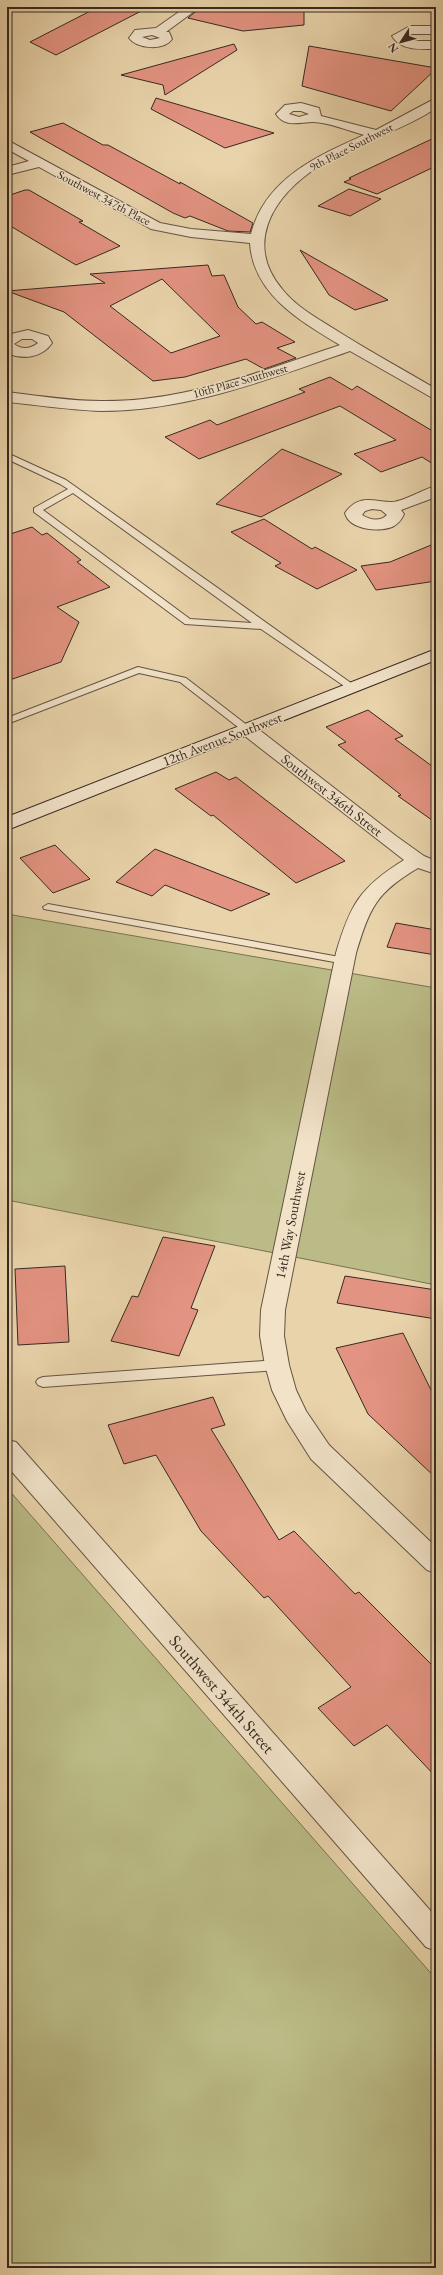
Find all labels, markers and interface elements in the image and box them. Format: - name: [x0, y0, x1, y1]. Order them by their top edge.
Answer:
- north arrow: [381, 22, 421, 62]
- text: N: [385, 40, 401, 56]
- street label: 9th Place Southwest: [306, 119, 396, 175]
- street label: Southwest 347th Place: [55, 167, 154, 229]
- street label: 10th Place Southwest: [191, 360, 289, 402]
- street label: 12th Avenue Southwest: [160, 708, 285, 770]
- street label: Southwest 346th Street: [278, 750, 387, 841]
- street label: 14th Way Southwest: [271, 1169, 309, 1280]
- street label: Southwest 344th Street: [164, 1630, 280, 1758]

